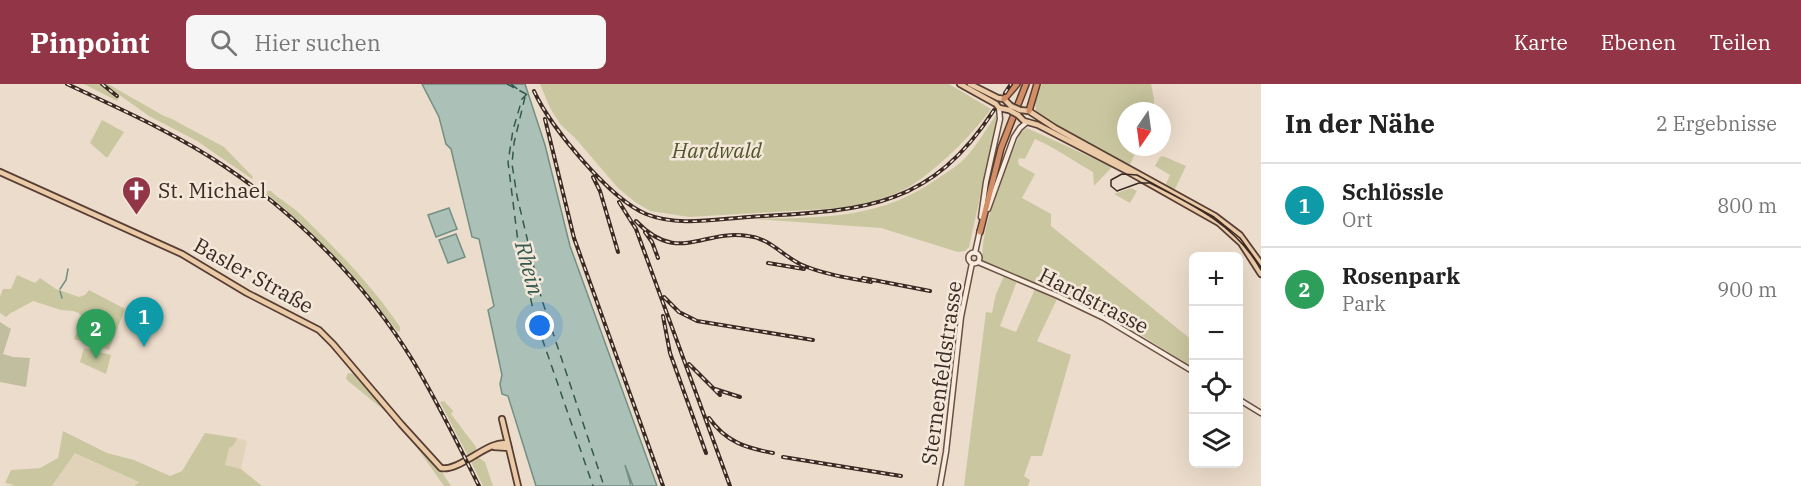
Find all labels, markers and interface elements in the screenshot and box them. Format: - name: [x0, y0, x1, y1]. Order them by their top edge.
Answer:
- search box: [186, 15, 606, 69]
- text: Pinpoint: [30, 24, 150, 61]
- icon: search: [207, 26, 240, 59]
- text: Hier suchen: [255, 28, 381, 57]
- text: Karte: [1514, 28, 1568, 56]
- text: Ebenen: [1601, 28, 1676, 56]
- text: Teilen: [1709, 28, 1771, 56]
- north arrow: [1117, 102, 1171, 156]
- text: In der Nähe: [1285, 106, 1435, 140]
- text: 2 Ergebnisse: [1656, 110, 1777, 137]
- park label: Hardwald: [671, 136, 763, 164]
- church icon: St. Michael: [121, 174, 153, 216]
- place label: St. Michael: [158, 176, 266, 204]
- text: Schlössle: [1342, 177, 1444, 206]
- text: 1: [1299, 192, 1311, 219]
- text: 800 m: [1717, 192, 1777, 219]
- text: Ort: [1342, 206, 1372, 233]
- street label: Basler Straße: [189, 231, 319, 319]
- water label: Rhein: [509, 237, 551, 299]
- map controls: [1189, 252, 1243, 468]
- button: +: [1189, 252, 1243, 306]
- street label: Hardstrasse: [1034, 260, 1154, 340]
- text: Rosenpark: [1342, 261, 1460, 290]
- text: 2: [1299, 276, 1311, 303]
- text: 900 m: [1717, 276, 1777, 303]
- street label: Sternenfeldstrasse: [914, 279, 968, 467]
- text: Park: [1342, 290, 1386, 317]
- pin: 1: [124, 298, 164, 347]
- button: −: [1189, 306, 1243, 360]
- pin: 2: [76, 310, 116, 359]
- your location: [525, 311, 554, 340]
- button: locate: [1189, 360, 1243, 414]
- button: layers: [1189, 414, 1243, 468]

